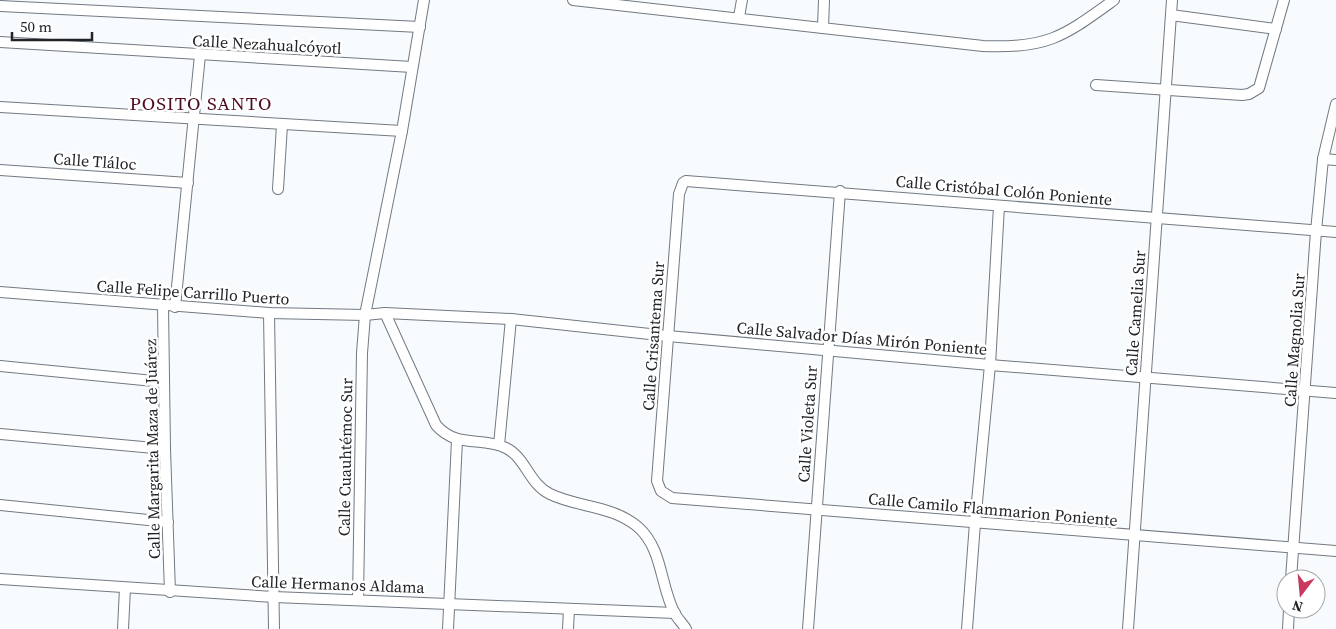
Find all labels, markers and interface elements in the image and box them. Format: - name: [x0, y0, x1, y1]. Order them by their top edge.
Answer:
- scale bar: [12, 10, 92, 42]
- text: 50 m: [20, 16, 52, 37]
- street label: Calle Nezahualcóyotl: [192, 29, 342, 59]
- district label: POSITO SANTO: [130, 90, 272, 116]
- street label: Calle Tláloc: [53, 147, 137, 175]
- street label: Calle Cristóbal Colón Poniente: [895, 170, 1113, 210]
- street label: Calle Camelia Sur: [1120, 249, 1150, 377]
- street label: Calle Crisantema Sur: [637, 260, 669, 411]
- street label: Calle Magnolia Sur: [1278, 272, 1310, 408]
- street label: Calle Felipe Carrillo Puerto: [96, 274, 290, 310]
- street label: Calle Salvador Días Mirón Poniente: [736, 316, 988, 360]
- street label: Calle Margarita Maza de Juárez: [139, 339, 165, 559]
- street label: Calle Violeta Sur: [792, 365, 822, 483]
- street label: Calle Cuauhtémoc Sur: [333, 378, 357, 536]
- street label: Calle Camilo Flammarion Poniente: [867, 487, 1119, 531]
- north arrow: [1276, 569, 1326, 619]
- street label: Calle Hermanos Aldama: [251, 570, 426, 598]
- text: N: [1290, 595, 1305, 618]

